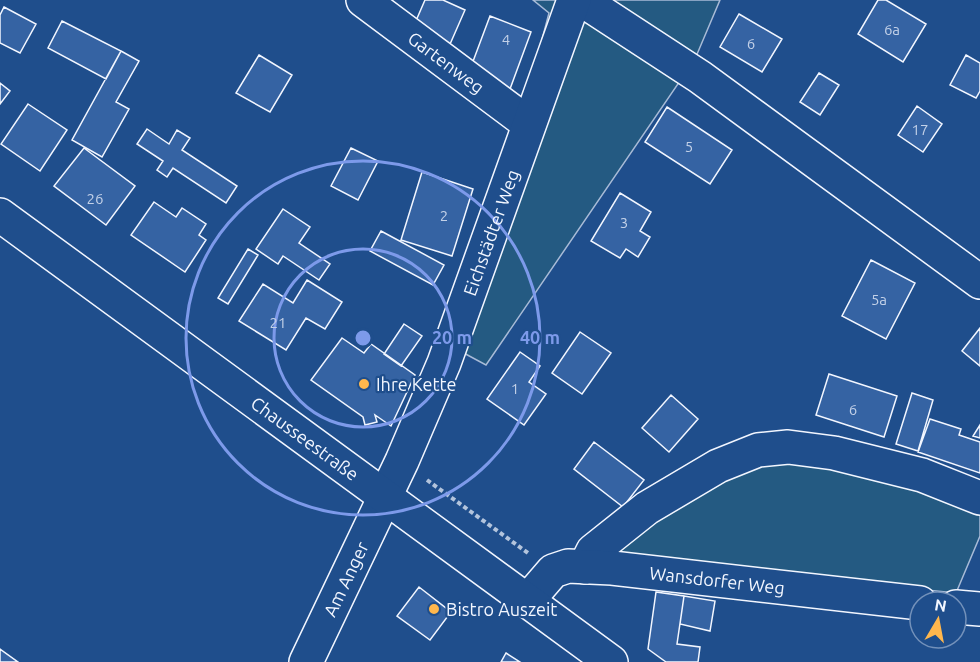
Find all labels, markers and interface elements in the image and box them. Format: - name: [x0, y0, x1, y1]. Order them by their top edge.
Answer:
- house number: 6a: [884, 21, 900, 38]
- street label: Gartenweg: [404, 27, 488, 97]
- house number: 4: [502, 31, 510, 48]
- house number: 6: [747, 35, 755, 52]
- house number: 17: [912, 121, 928, 138]
- house number: 5: [685, 138, 693, 155]
- street label: Eichstädter Weg: [459, 167, 522, 298]
- house number: 26: [87, 190, 103, 207]
- house number: 2: [440, 207, 448, 224]
- house number: 3: [620, 214, 628, 231]
- house number: 5a: [871, 291, 887, 308]
- house number: 21: [270, 314, 286, 331]
- text: 20 m: [432, 327, 472, 347]
- text: 40 m: [520, 327, 560, 347]
- centre of rings: [353, 328, 373, 348]
- place label: Ihre Kette: [376, 374, 456, 394]
- marker: Ihre Kette: [357, 377, 371, 391]
- house number: 1: [511, 380, 519, 397]
- street label: Chausseestraße: [247, 392, 363, 484]
- house number: 6: [849, 401, 857, 418]
- street label: Am Anger: [319, 538, 372, 620]
- street label: Wansdorfer Weg: [648, 562, 786, 598]
- north arrow: [908, 590, 968, 650]
- text: N: [933, 595, 948, 615]
- place label: Bistro Auszeit: [446, 599, 557, 619]
- marker: Bistro Auszeit: [427, 602, 441, 616]

